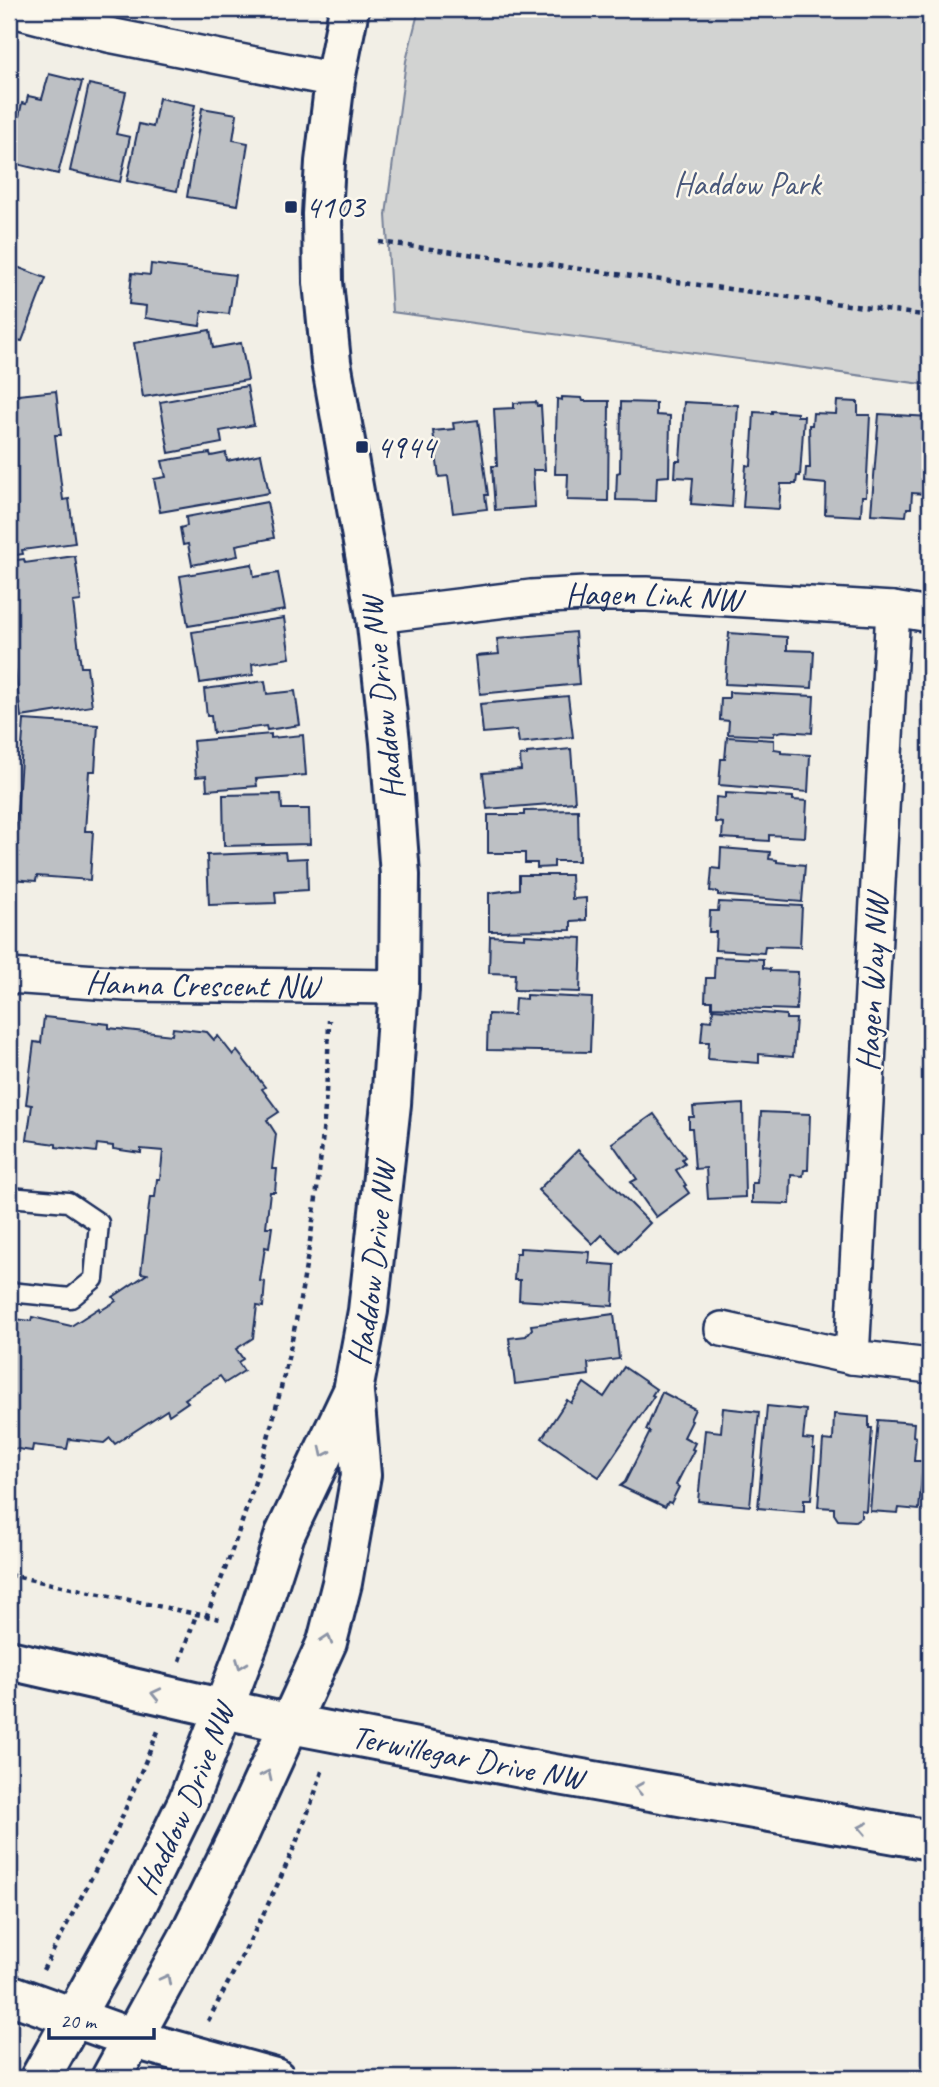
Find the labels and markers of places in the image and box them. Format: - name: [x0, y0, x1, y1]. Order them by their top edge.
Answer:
- place label: 4103: [305, 186, 367, 228]
- marker: 4103: [283, 199, 299, 215]
- place label: 4944: [376, 426, 439, 468]
- marker: 4944: [354, 439, 370, 455]

